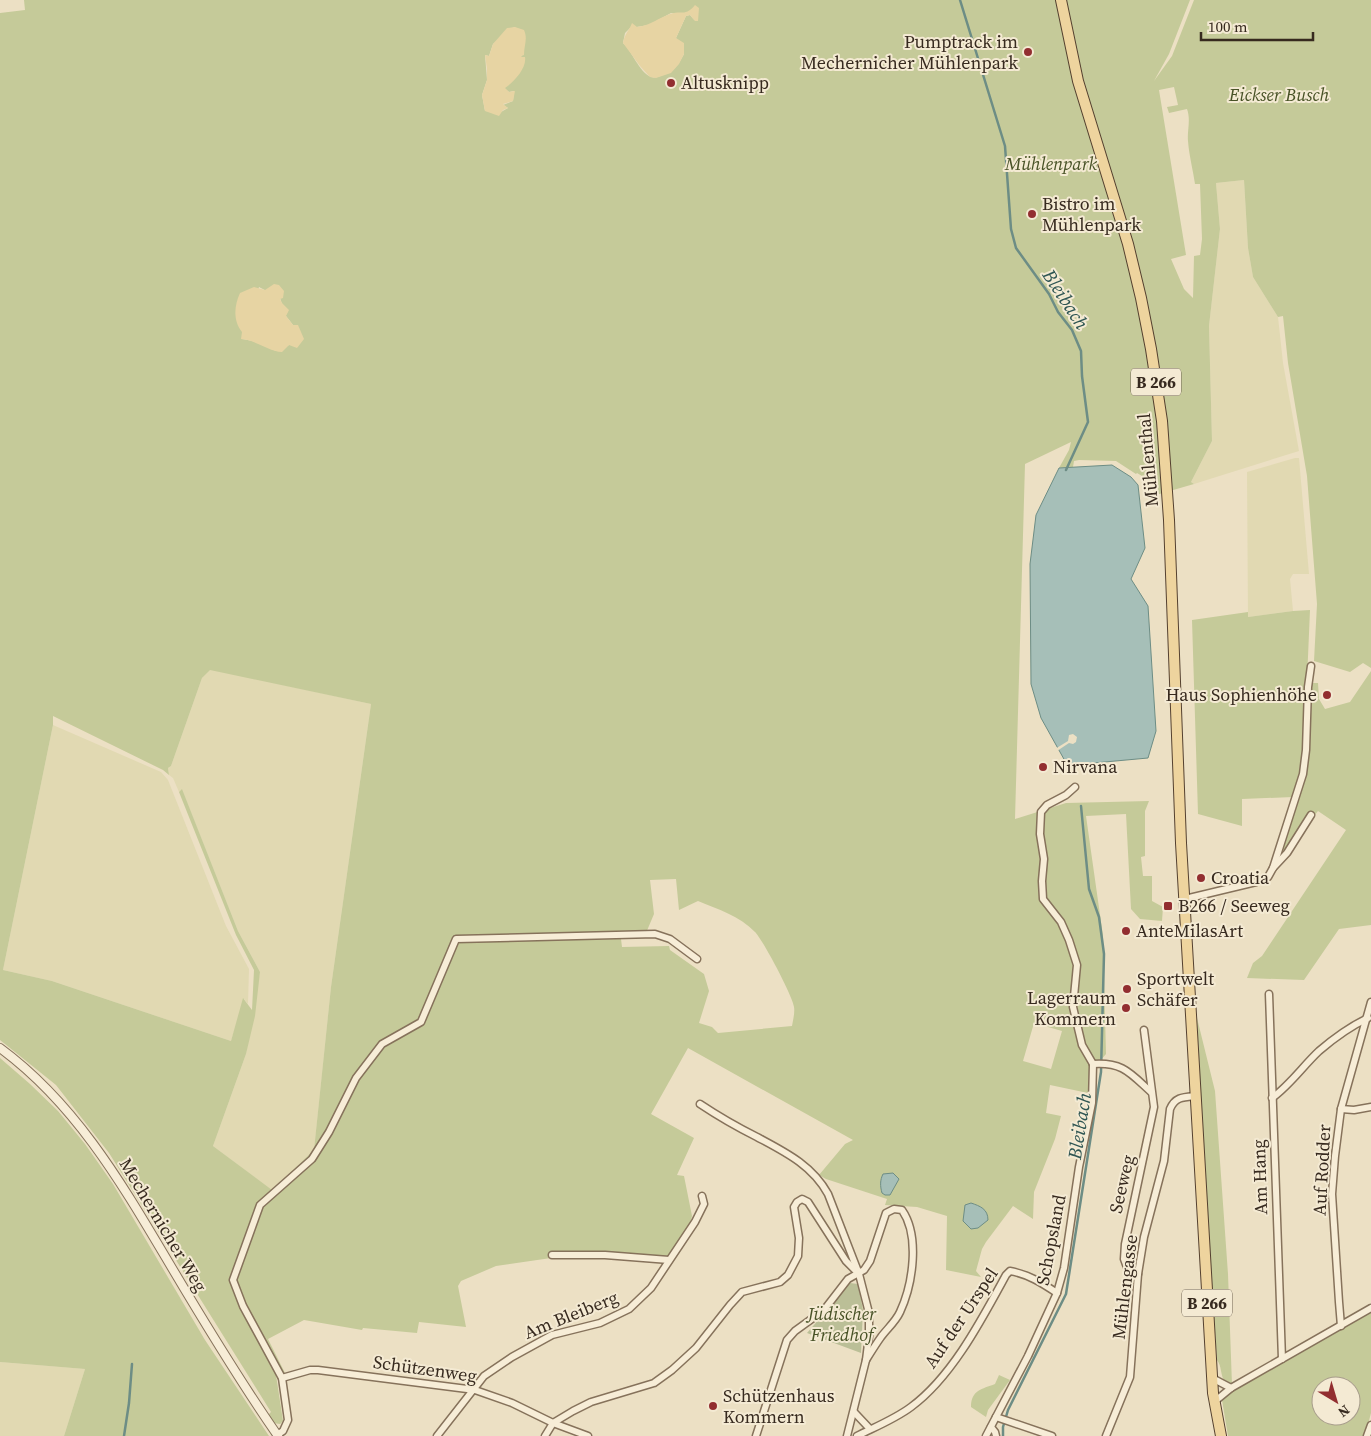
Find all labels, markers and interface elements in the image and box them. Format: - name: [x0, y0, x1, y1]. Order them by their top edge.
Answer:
- scale bar: [1201, 10, 1314, 42]
- text: 100 m: [1208, 16, 1248, 37]
- place label: Pumptrack im Mechernicher Mühlenpark: [801, 29, 1018, 75]
- marker: Pumptrack im Mechernicher Mühlenpark: [1022, 46, 1034, 58]
- place label: Altusknipp: [681, 70, 769, 95]
- marker: Altusknipp: [665, 77, 677, 89]
- park label: Eickser Busch: [1228, 82, 1330, 107]
- park label: Mühlenpark: [1004, 151, 1098, 176]
- place label: Bistro im Mühlenpark: [1042, 191, 1141, 237]
- marker: Bistro im Mühlenpark: [1026, 208, 1038, 220]
- water label: Bleibach: [1036, 263, 1096, 335]
- road number: B 266: [1131, 368, 1181, 396]
- street label: Mühlenthal: [1131, 412, 1164, 508]
- place label: Haus Sophienhöhe: [1165, 682, 1317, 707]
- marker: Haus Sophienhöhe: [1321, 689, 1333, 701]
- place label: Nirvana: [1053, 754, 1118, 779]
- marker: Nirvana: [1037, 761, 1049, 773]
- place label: Croatia: [1211, 865, 1270, 890]
- marker: Croatia: [1195, 872, 1207, 884]
- place label: B266 / Seeweg: [1178, 893, 1290, 918]
- marker: B266 / Seeweg: [1162, 900, 1174, 912]
- place label: AnteMilasArt: [1136, 918, 1243, 943]
- marker: AnteMilasArt: [1120, 925, 1132, 937]
- place label: Sportwelt Schäfer: [1137, 966, 1214, 1012]
- marker: Sportwelt Schäfer: [1121, 983, 1133, 995]
- place label: Lagerraum Kommern: [1027, 985, 1116, 1031]
- marker: Lagerraum Kommern: [1120, 1002, 1132, 1014]
- water label: Bleibach: [1061, 1090, 1097, 1162]
- street label: Auf Rodder: [1307, 1123, 1336, 1216]
- street label: Am Hang: [1246, 1139, 1273, 1215]
- street label: Seeweg: [1103, 1152, 1140, 1216]
- street label: Mechernicher Weg: [114, 1153, 213, 1296]
- street label: Schopsland: [1029, 1192, 1072, 1287]
- street label: Mühlengasse: [1106, 1233, 1143, 1341]
- street label: Auf der Urspel: [918, 1263, 1003, 1373]
- street label: Am Bleiberg: [520, 1284, 622, 1345]
- road number: B 266: [1182, 1290, 1232, 1316]
- park label: Jüdischer Friedhof: [805, 1301, 877, 1347]
- street label: Schützenweg: [372, 1349, 479, 1388]
- north arrow: [1311, 1376, 1361, 1426]
- place label: Schützenhaus Kommern: [723, 1383, 835, 1429]
- marker: Schützenhaus Kommern: [707, 1400, 719, 1412]
- text: N: [1334, 1400, 1354, 1422]

